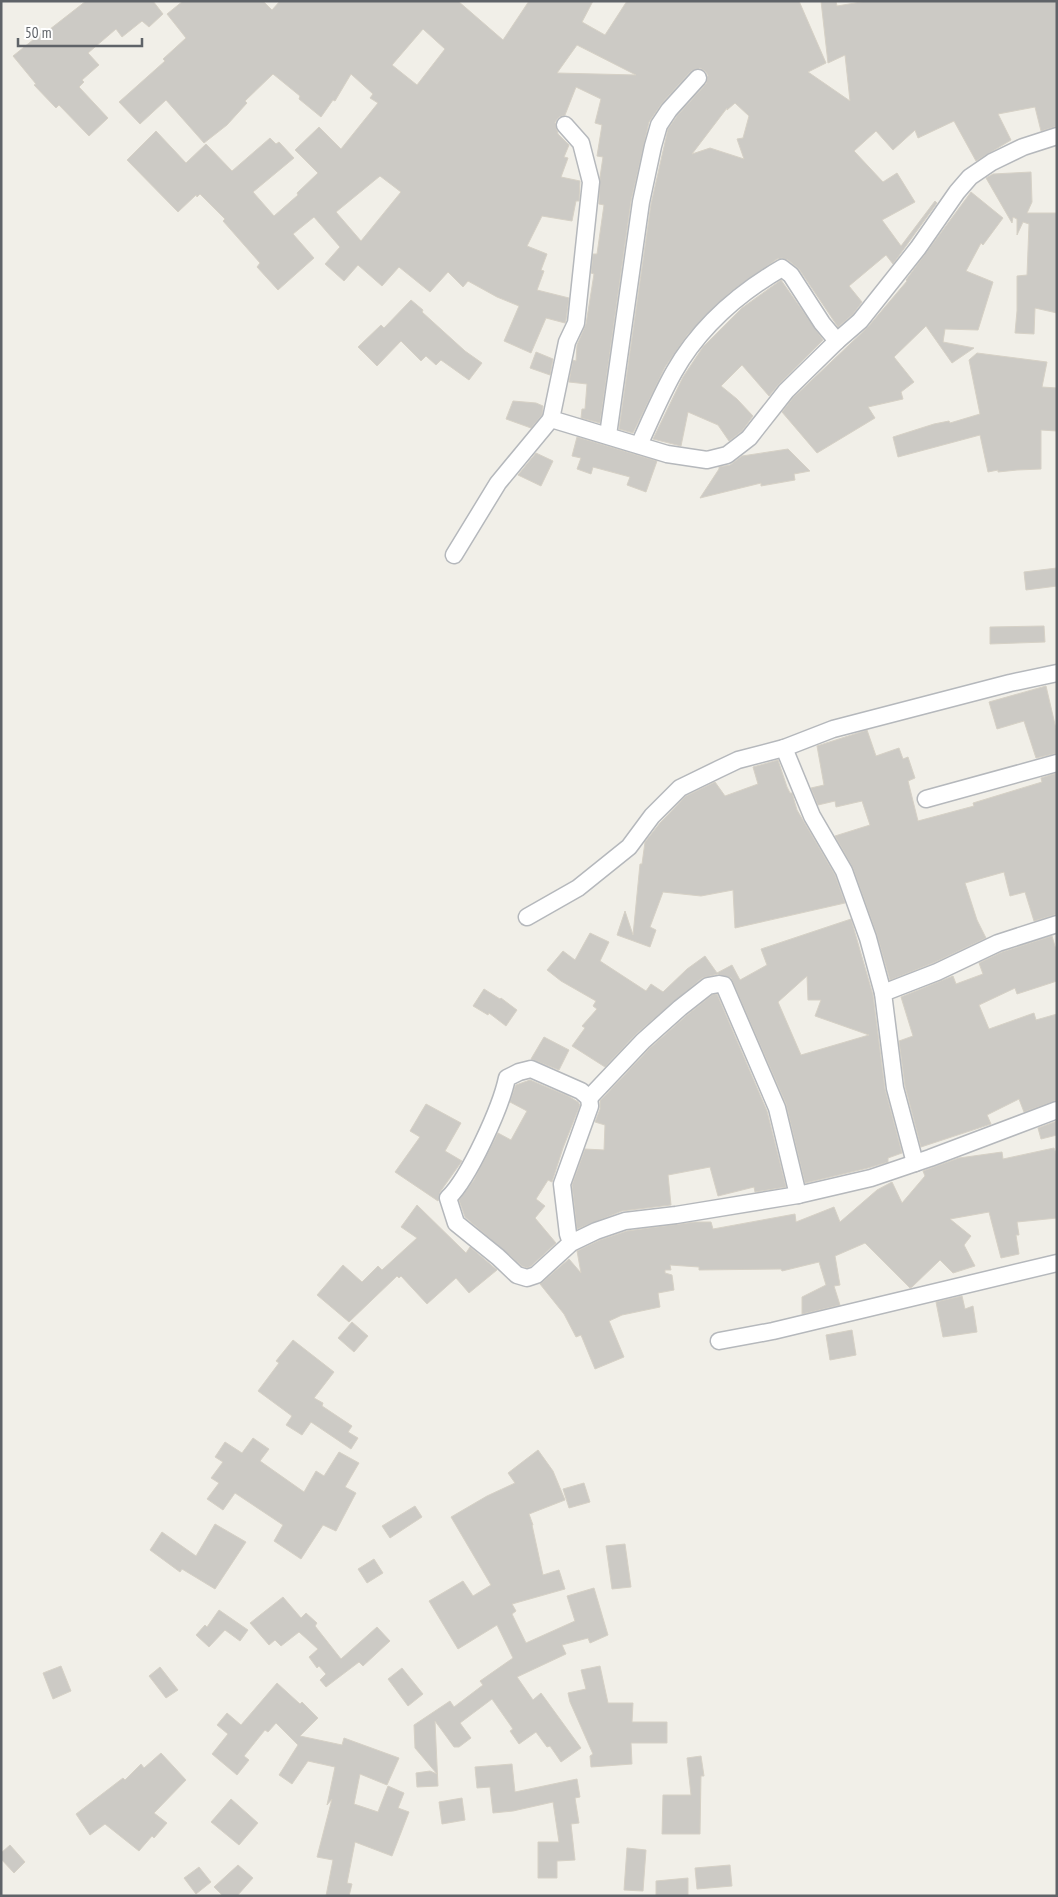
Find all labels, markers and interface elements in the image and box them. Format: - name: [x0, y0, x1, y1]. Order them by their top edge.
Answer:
- scale bar: [18, 15, 141, 47]
- text: 50 m: [25, 23, 51, 42]

